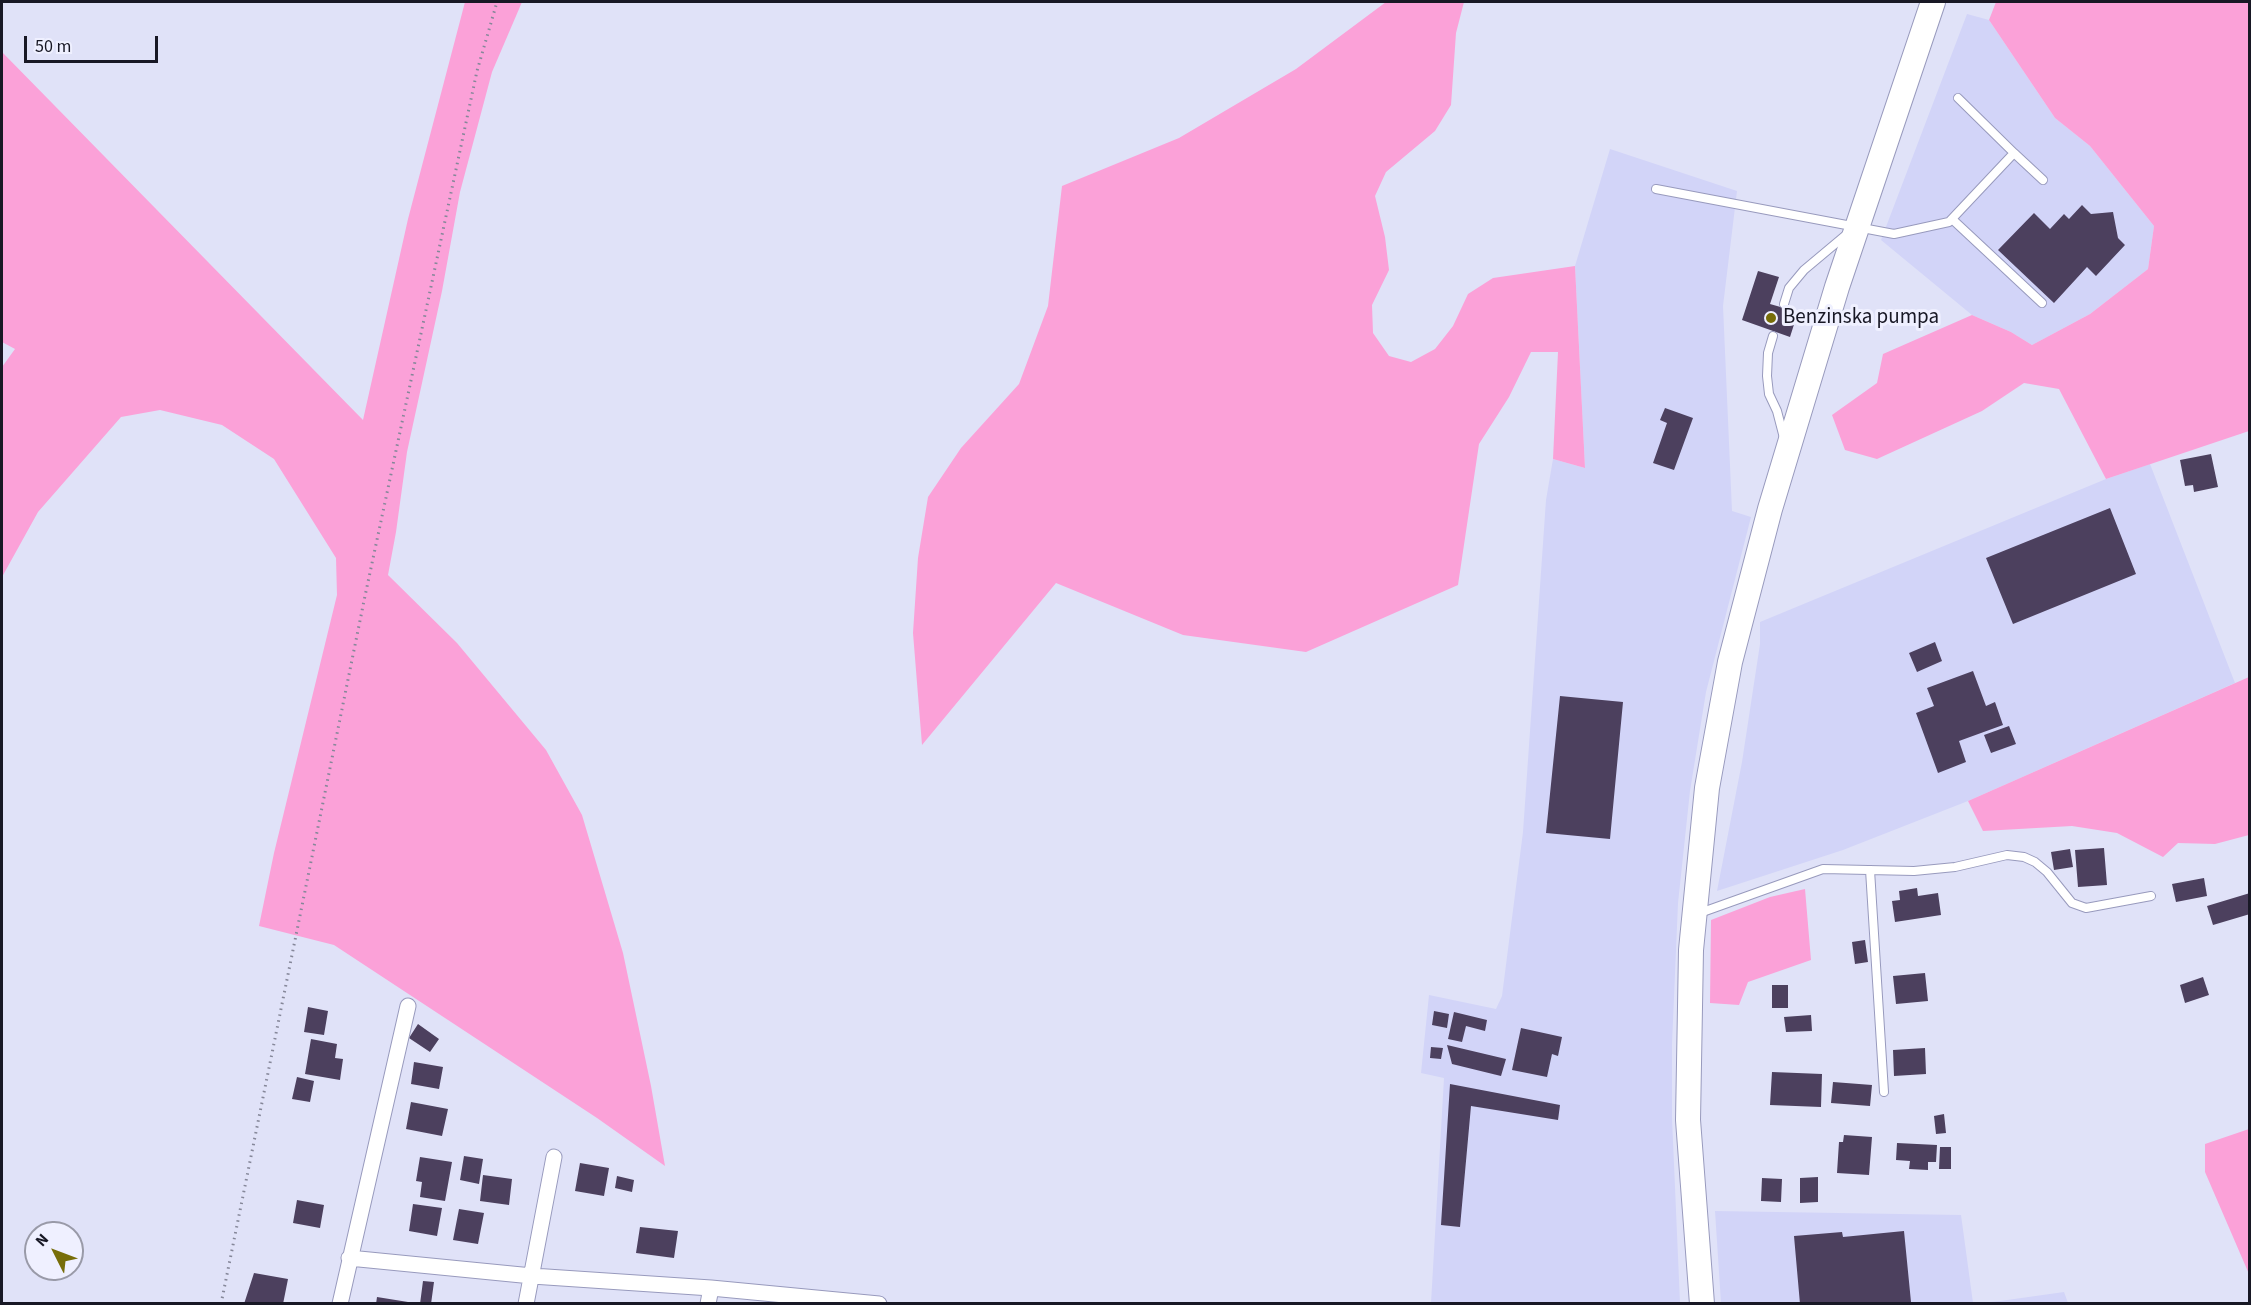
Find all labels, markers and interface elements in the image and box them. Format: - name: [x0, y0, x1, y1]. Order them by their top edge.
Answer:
- scale bar: [27, 24, 160, 62]
- text: 50 m: [35, 34, 71, 59]
- place label: Benzinska pumpa: [1783, 305, 1939, 331]
- marker: Benzinska pumpa: [1764, 311, 1778, 325]
- north arrow: [24, 1221, 84, 1281]
- text: N: [30, 1229, 54, 1252]

